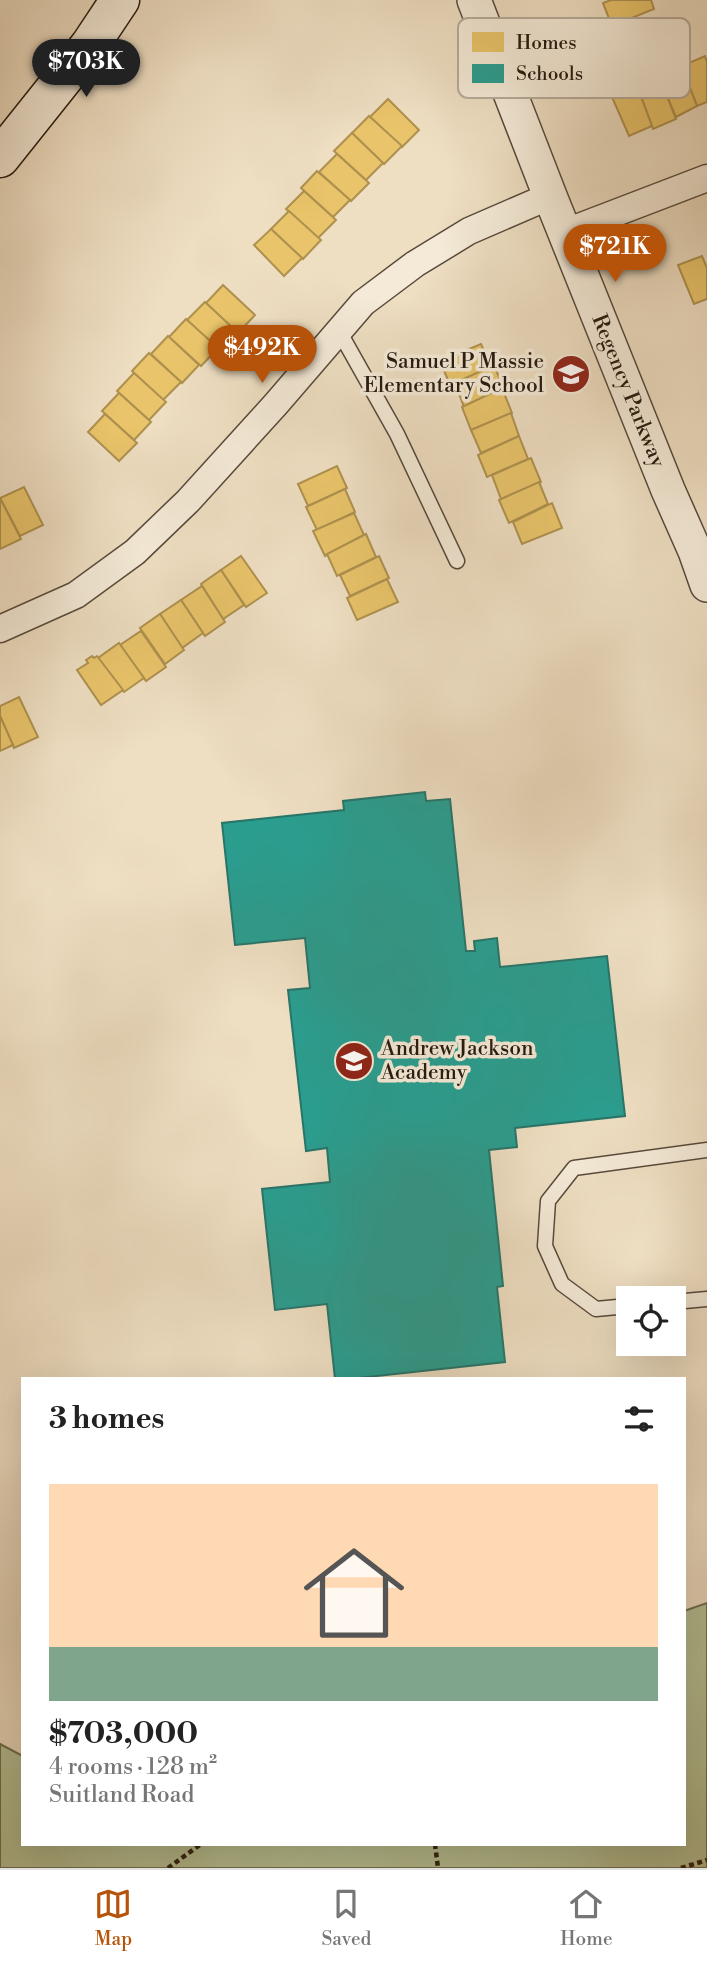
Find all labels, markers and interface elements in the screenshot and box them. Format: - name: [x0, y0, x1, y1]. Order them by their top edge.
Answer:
- legend: [458, 18, 690, 98]
- text: Homes: [516, 31, 576, 55]
- pin: $703K: [37, 40, 135, 99]
- text: $703K: [48, 48, 124, 76]
- text: Schools: [516, 62, 583, 86]
- pin: $721K: [566, 224, 664, 284]
- text: $721K: [579, 233, 651, 261]
- street label: Regency Parkway: [585, 311, 671, 472]
- pin: $492K: [213, 326, 311, 385]
- text: $492K: [224, 334, 300, 362]
- place label: Samuel P Massie Elementary School: [364, 349, 544, 399]
- school or university icon: Samuel P Massie Elementary School: [550, 353, 592, 395]
- place label: Andrew Jackson Academy: [380, 1036, 534, 1086]
- school or university icon: Andrew Jackson Academy: [333, 1040, 375, 1082]
- map controls: [616, 1286, 686, 1356]
- button: locate: [616, 1286, 686, 1356]
- text: 3 homes: [49, 1400, 164, 1438]
- icon: filters: [620, 1400, 658, 1438]
- icon: home: [291, 1530, 417, 1656]
- text: $703,000: [49, 1715, 198, 1753]
- text: 4 rooms · 128 m²: [49, 1753, 217, 1781]
- text: Suitland Road: [49, 1781, 194, 1809]
- tab: Map: [94, 1885, 132, 1951]
- tab: Saved: [321, 1885, 371, 1951]
- tab: Home: [560, 1885, 612, 1951]

